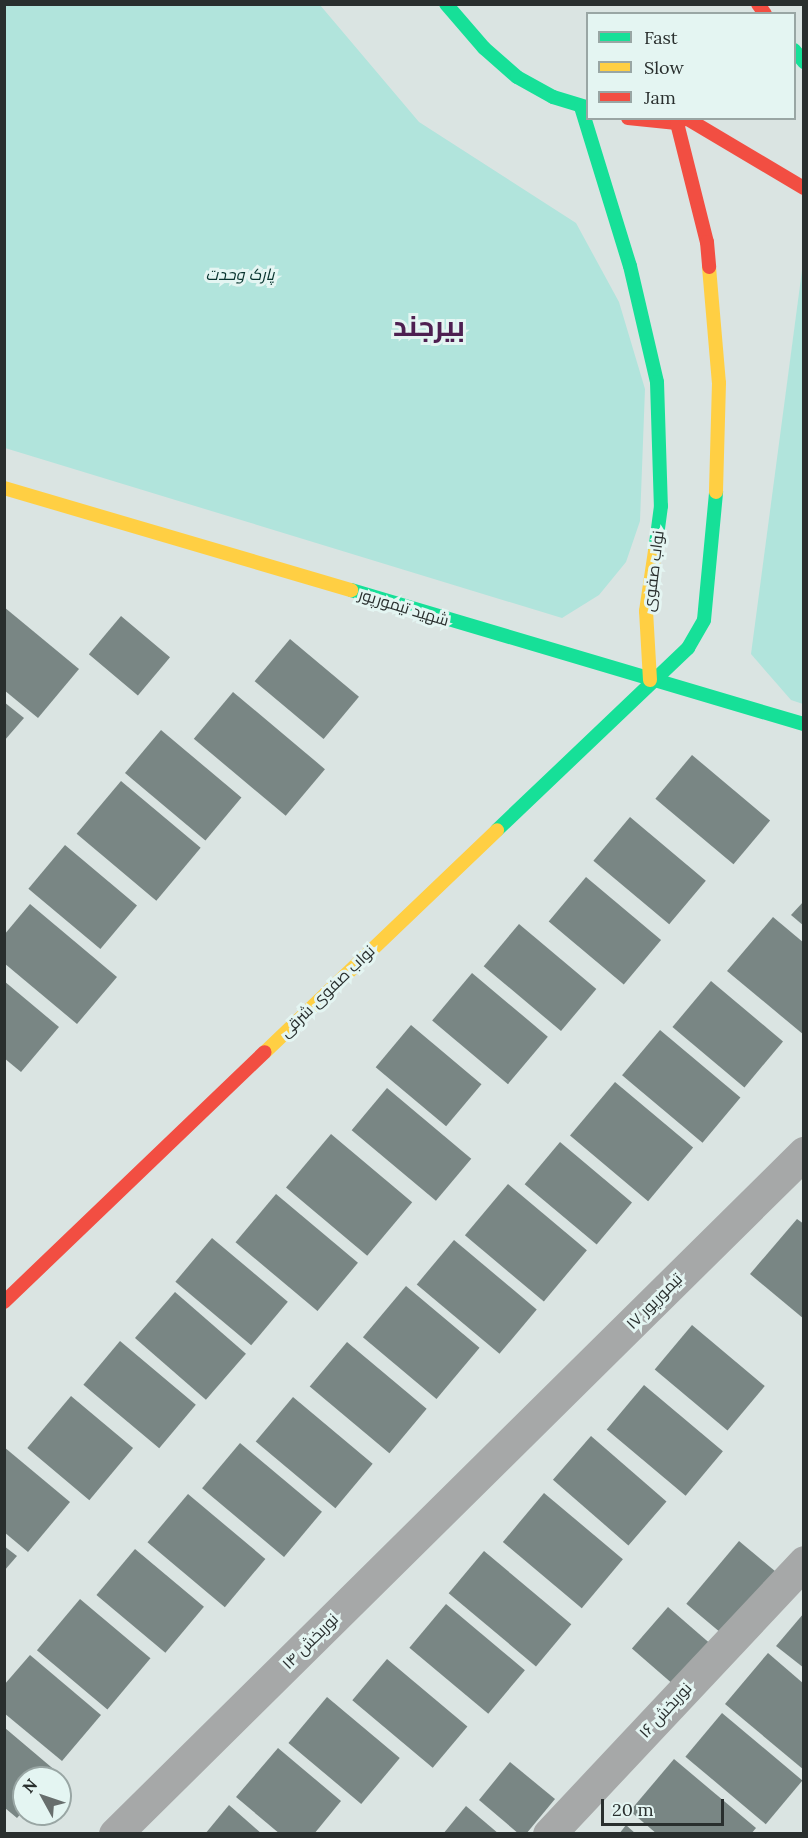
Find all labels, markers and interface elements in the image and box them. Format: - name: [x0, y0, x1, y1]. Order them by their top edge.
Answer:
- legend: [586, 12, 796, 120]
- text: Fast: [644, 26, 678, 49]
- text: Slow: [644, 56, 684, 79]
- text: Jam: [644, 86, 676, 109]
- park label: پارک وحدت: [206, 264, 274, 284]
- district label: بیرجند: [393, 309, 465, 343]
- street label: نواب صفوی: [638, 529, 668, 613]
- street label: شهید تیمورپور: [356, 584, 452, 630]
- street label: نواب صفوی شرقی: [276, 941, 378, 1041]
- street label: تیمورپور ۱۷: [622, 1269, 686, 1333]
- street label: نوربخش ۱۴: [278, 1609, 342, 1673]
- street label: نوربخش ۱۶: [635, 1678, 695, 1742]
- north arrow: [12, 1766, 72, 1826]
- text: N: [18, 1775, 41, 1797]
- scale bar: [604, 1787, 727, 1825]
- text: 20 m: [612, 1798, 654, 1821]

